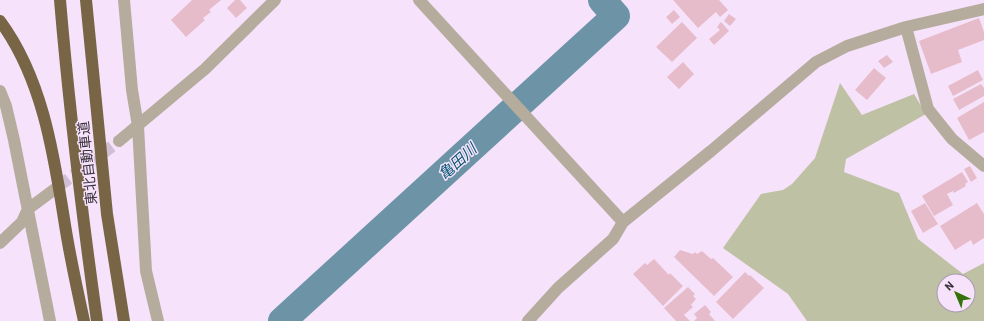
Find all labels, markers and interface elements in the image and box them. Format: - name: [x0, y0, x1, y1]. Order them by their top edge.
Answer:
- street label: 東北自動車道: [74, 120, 100, 206]
- water label: 亀田川: [434, 138, 481, 183]
- north arrow: [936, 273, 976, 313]
- text: N: [942, 278, 956, 293]

